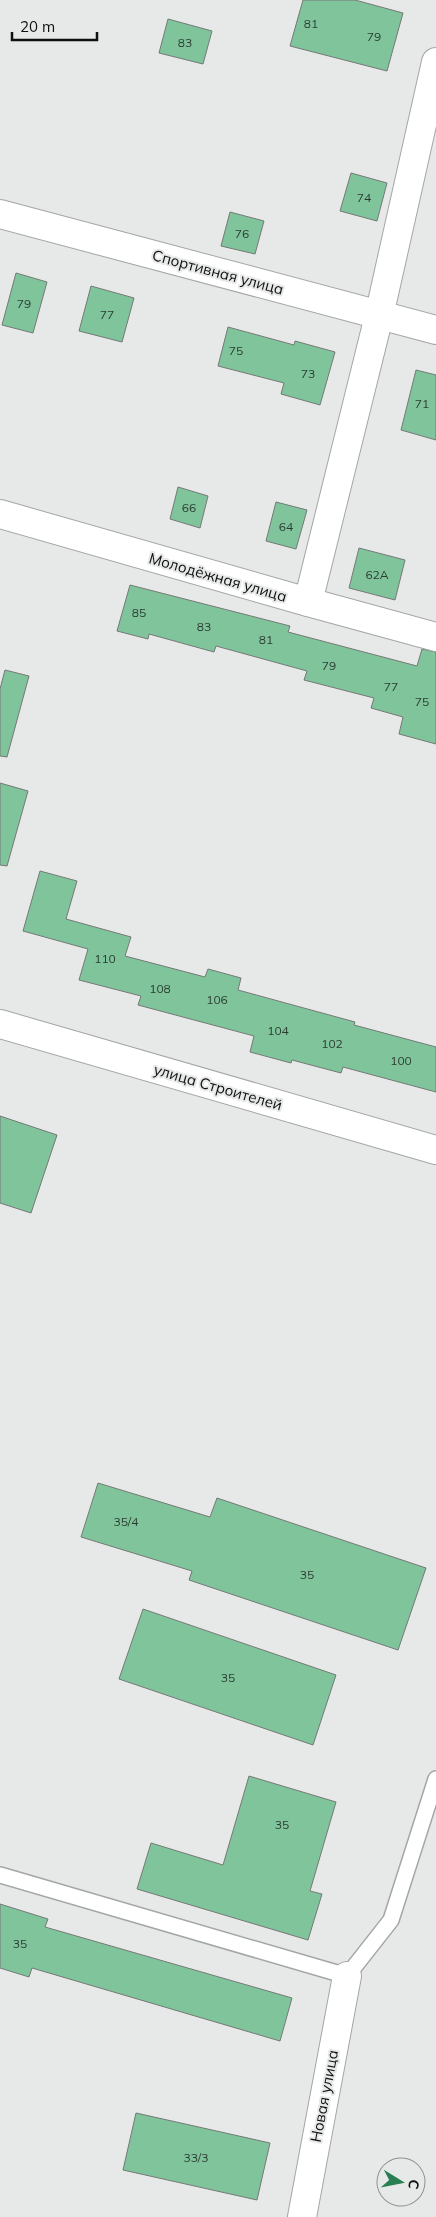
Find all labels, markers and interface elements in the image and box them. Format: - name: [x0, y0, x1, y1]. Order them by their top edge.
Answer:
- scale bar: [12, 10, 98, 42]
- house number: 81: [304, 16, 318, 31]
- text: 20 m: [20, 17, 55, 36]
- house number: 79: [367, 29, 381, 44]
- house number: 83: [178, 35, 192, 50]
- house number: 74: [357, 190, 371, 205]
- house number: 76: [235, 226, 249, 241]
- street label: Спортивная улица: [150, 245, 286, 299]
- house number: 79: [17, 296, 31, 311]
- house number: 77: [100, 307, 114, 322]
- house number: 75: [229, 343, 243, 358]
- house number: 73: [301, 366, 315, 381]
- house number: 71: [415, 396, 429, 411]
- house number: 66: [182, 500, 196, 515]
- house number: 64: [279, 519, 293, 534]
- street label: Молодёжная улица: [147, 548, 289, 606]
- house number: 62А: [365, 567, 389, 582]
- house number: 85: [132, 605, 146, 620]
- house number: 83: [197, 619, 211, 634]
- house number: 81: [259, 632, 273, 647]
- house number: 79: [322, 658, 336, 673]
- house number: 77: [384, 679, 398, 694]
- house number: 75: [415, 694, 429, 709]
- house number: 110: [94, 951, 116, 966]
- house number: 108: [149, 981, 171, 996]
- house number: 106: [206, 992, 228, 1007]
- house number: 104: [267, 1023, 289, 1038]
- house number: 102: [321, 1036, 343, 1051]
- house number: 100: [390, 1053, 412, 1068]
- street label: улица Строителей: [152, 1060, 284, 1114]
- house number: 35/4: [113, 1514, 139, 1529]
- house number: 35: [300, 1567, 314, 1582]
- house number: 35: [221, 1670, 235, 1685]
- house number: 35: [275, 1817, 289, 1832]
- house number: 35: [13, 1936, 27, 1951]
- street label: Новая улица: [306, 2048, 342, 2144]
- house number: 33/3: [183, 2150, 209, 2165]
- north arrow: [376, 2157, 426, 2207]
- text: С: [404, 2178, 423, 2191]

